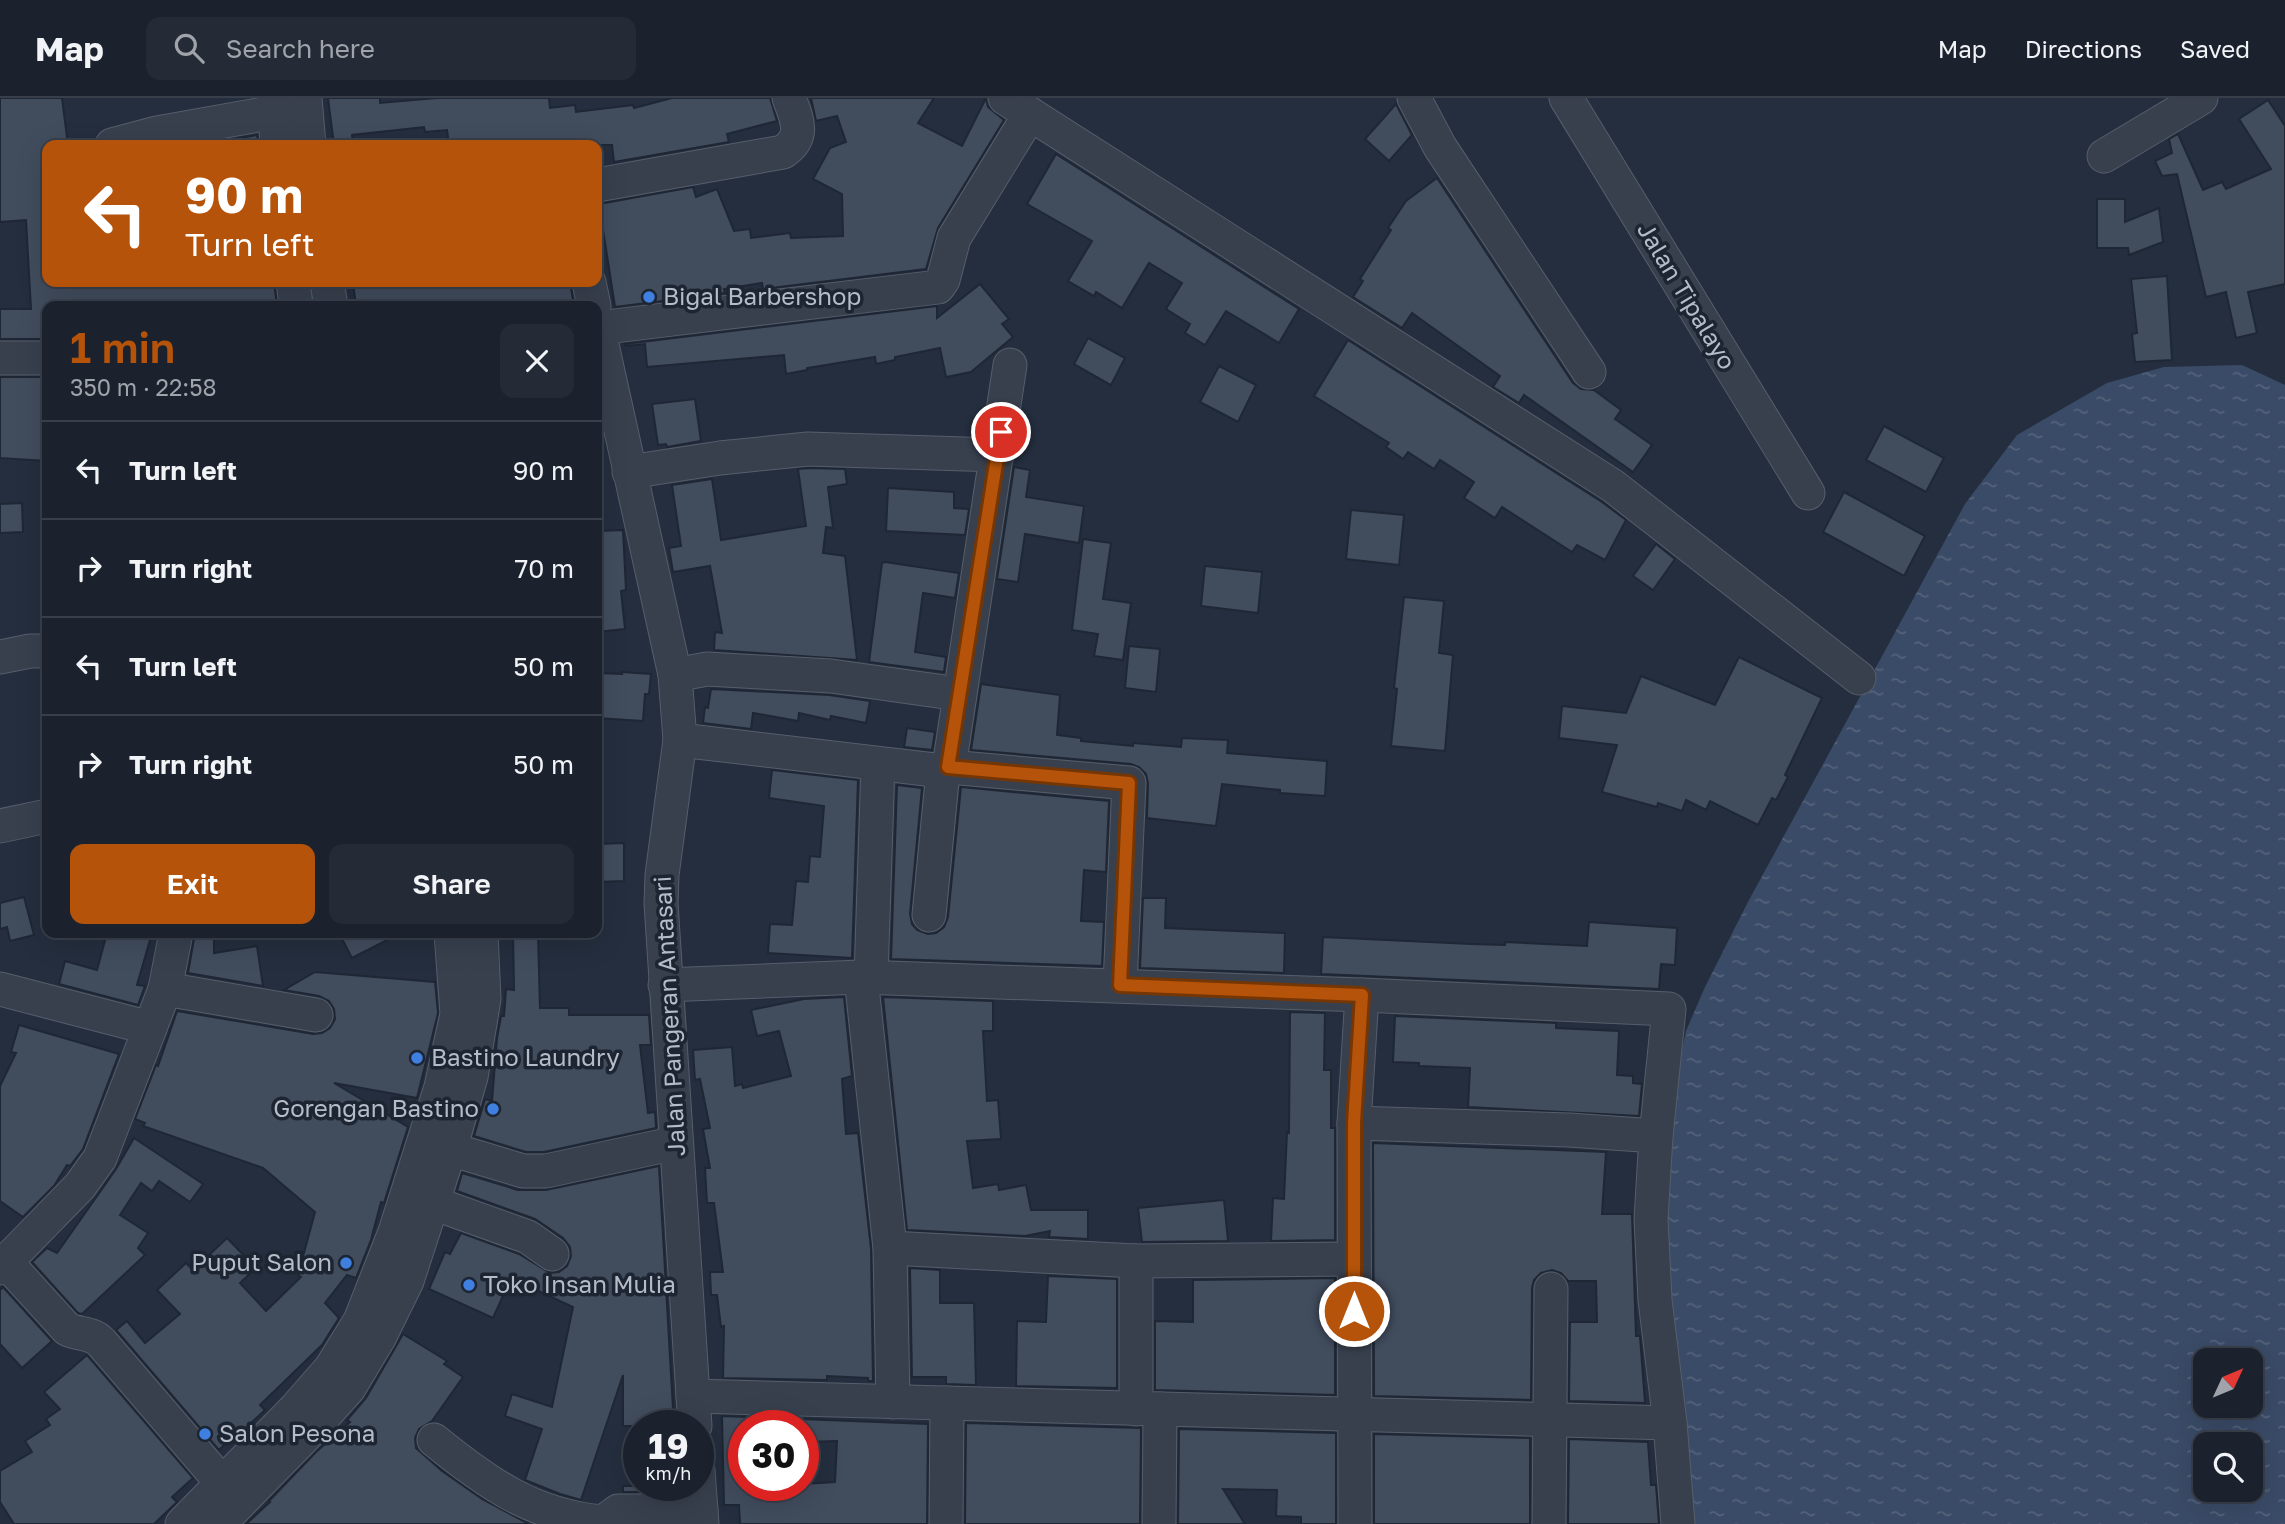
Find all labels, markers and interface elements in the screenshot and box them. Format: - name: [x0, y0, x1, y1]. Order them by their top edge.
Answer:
- search box: [146, 17, 636, 80]
- text: Map: [35, 29, 104, 68]
- icon: search: [170, 29, 208, 67]
- text: Search here: [226, 33, 375, 64]
- text: Map: [1938, 34, 1987, 63]
- text: Directions: [2025, 34, 2142, 63]
- text: Saved: [2180, 34, 2250, 63]
- text: 90 m: [185, 165, 303, 224]
- icon: left: [70, 168, 161, 259]
- street label: Jalan Tipalayo: [1632, 216, 1743, 374]
- text: Turn left: [185, 225, 314, 263]
- place label: Bigal Barbershop: [663, 281, 861, 310]
- marker: Bigal Barbershop: [641, 289, 657, 305]
- text: 1 min: [70, 322, 175, 372]
- button: close: [500, 324, 574, 398]
- text: 350 m · 22:58: [70, 373, 217, 401]
- pin: [971, 402, 1031, 462]
- icon: arrive: [982, 413, 1020, 451]
- icon: left: [70, 451, 108, 489]
- text: Turn left: [129, 455, 237, 486]
- text: 90 m: [513, 455, 574, 486]
- icon: right: [70, 549, 108, 587]
- text: Turn right: [129, 553, 252, 584]
- text: 70 m: [515, 553, 574, 584]
- icon: left: [70, 647, 108, 685]
- text: Turn left: [129, 651, 237, 682]
- text: 50 m: [513, 651, 574, 682]
- icon: right: [70, 745, 108, 783]
- text: Turn right: [129, 749, 252, 780]
- text: 50 m: [513, 749, 574, 780]
- button: Exit: [70, 844, 315, 924]
- button: Share: [329, 844, 574, 924]
- street label: Jalan Pangeran Antasari: [647, 875, 690, 1157]
- place label: Bastino Laundry: [431, 1042, 620, 1071]
- marker: Bastino Laundry: [409, 1050, 425, 1066]
- place label: Gorengan Bastino: [273, 1093, 479, 1122]
- marker: Gorengan Bastino: [485, 1101, 501, 1117]
- place label: Puput Salon: [191, 1247, 332, 1276]
- marker: Puput Salon: [338, 1255, 354, 1271]
- place label: Toko Insan Mulia: [483, 1269, 676, 1298]
- position arrow: [1317, 1274, 1391, 1348]
- marker: Toko Insan Mulia: [461, 1277, 477, 1293]
- north arrow: [2193, 1348, 2263, 1418]
- map controls: [2193, 1348, 2263, 1502]
- speed limit sign: 30: [728, 1410, 819, 1501]
- place label: Salon Pesona: [219, 1418, 375, 1447]
- text: 19: [648, 1425, 689, 1467]
- marker: Salon Pesona: [197, 1426, 213, 1442]
- button: search: [2193, 1432, 2263, 1502]
- text: km/h: [646, 1462, 691, 1484]

